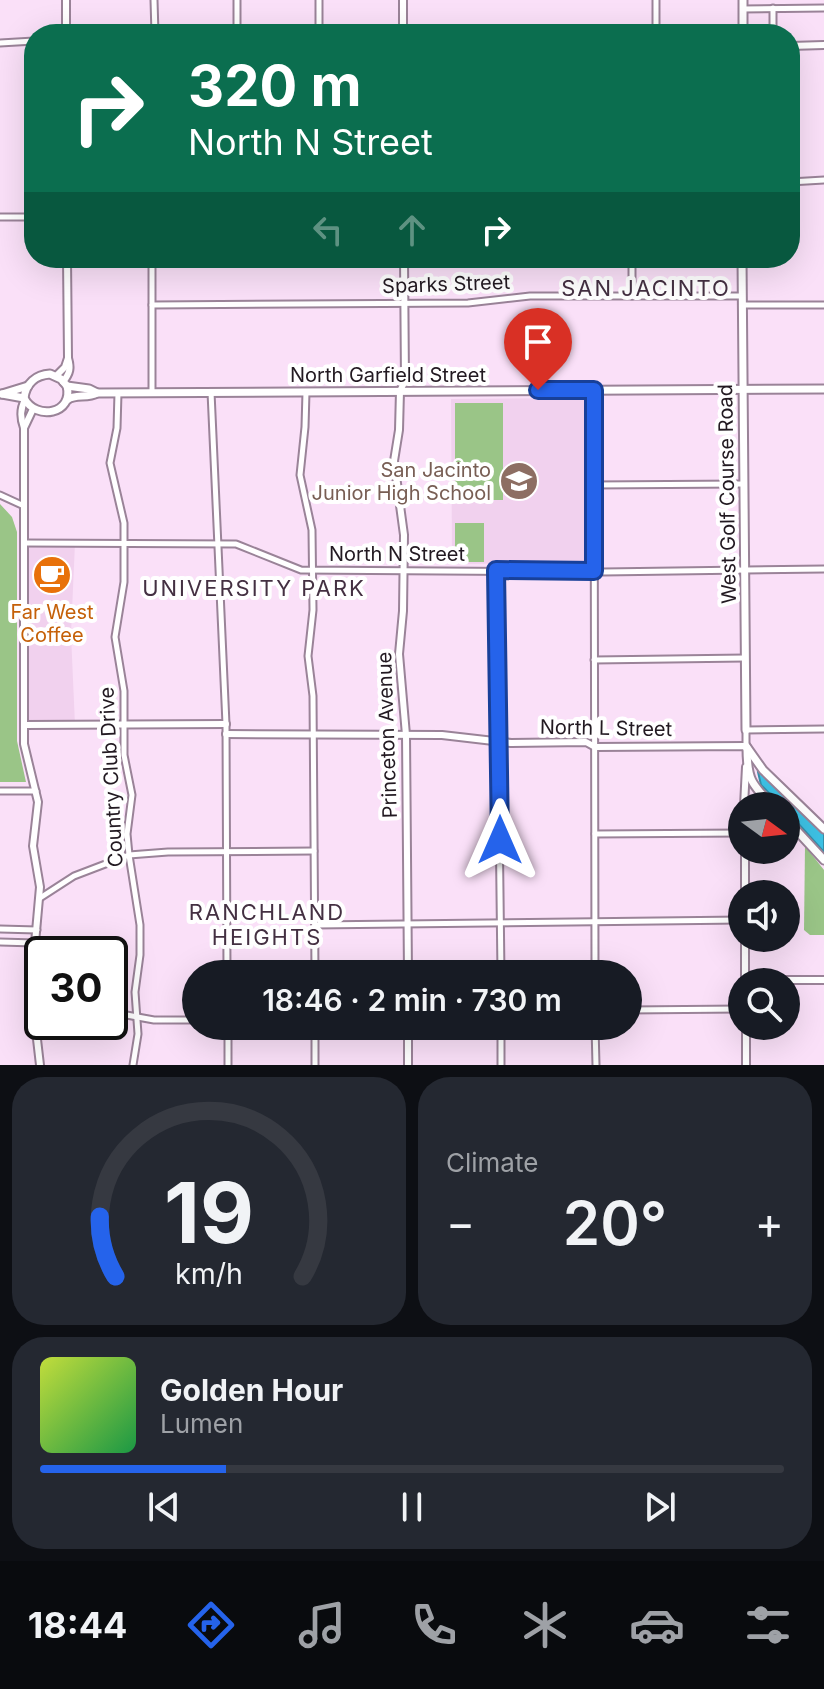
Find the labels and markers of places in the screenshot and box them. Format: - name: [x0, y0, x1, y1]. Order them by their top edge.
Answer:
- pin: [504, 308, 572, 390]
- place label: San Jacinto Junior High School: [312, 458, 491, 505]
- school or university icon: San Jacinto Junior High School: [498, 460, 540, 502]
- cafe icon: Far West Coffee: [31, 554, 73, 596]
- place label: Far West Coffee: [10, 600, 94, 647]

